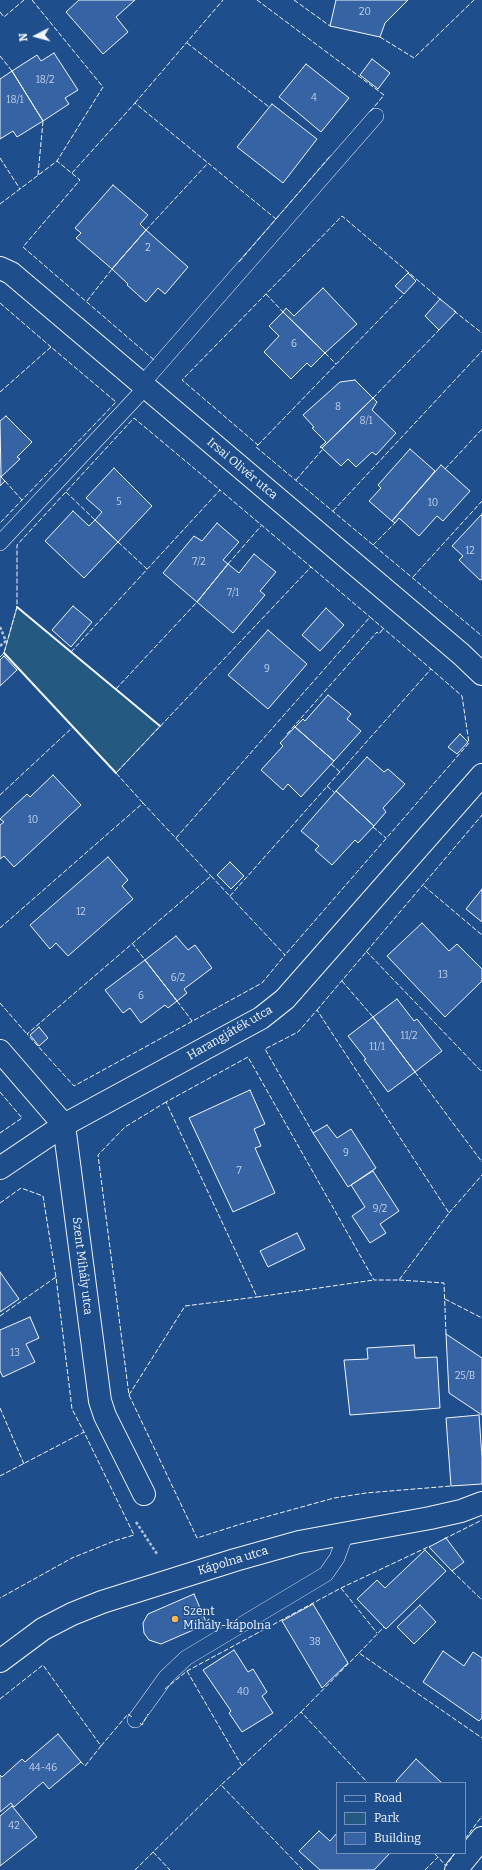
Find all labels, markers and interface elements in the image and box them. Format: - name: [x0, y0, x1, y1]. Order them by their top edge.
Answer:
- house number: 20: [359, 6, 371, 18]
- north arrow: [16, 16, 56, 56]
- text: N: [17, 32, 30, 42]
- house number: 18/2: [36, 74, 54, 86]
- house number: 4: [311, 92, 317, 104]
- house number: 18/1: [6, 94, 24, 106]
- house number: 2: [145, 242, 151, 254]
- house number: 6: [291, 338, 297, 350]
- house number: 8: [335, 401, 341, 413]
- house number: 8/1: [359, 415, 373, 427]
- street label: Irsai Olivér utca: [204, 435, 280, 503]
- house number: 5: [116, 496, 122, 508]
- house number: 10: [428, 497, 438, 509]
- house number: 12: [465, 545, 475, 557]
- house number: 7/2: [192, 556, 206, 568]
- house number: 7/1: [227, 587, 239, 599]
- house number: 9: [264, 663, 270, 675]
- house number: 10: [28, 814, 38, 826]
- house number: 12: [76, 906, 86, 918]
- house number: 13: [438, 969, 448, 981]
- house number: 6/2: [171, 972, 185, 984]
- house number: 6: [138, 990, 144, 1002]
- street label: Harangjáték utca: [185, 1003, 275, 1063]
- house number: 11/2: [401, 1030, 417, 1042]
- house number: 11/1: [369, 1041, 385, 1053]
- house number: 9: [343, 1147, 349, 1159]
- house number: 7: [236, 1165, 242, 1177]
- house number: 9/2: [373, 1203, 387, 1215]
- street label: Szent Mihály utca: [69, 1216, 95, 1316]
- house number: 13: [10, 1347, 20, 1359]
- house number: 25/B: [455, 1370, 475, 1382]
- street label: Kápolna utca: [196, 1543, 270, 1579]
- place label: Szent Mihály-kápolna: [183, 1605, 271, 1633]
- marker: Szent Mihály-kápolna: [170, 1614, 180, 1624]
- house number: 38: [309, 1636, 321, 1648]
- house number: 40: [237, 1686, 249, 1698]
- house number: 44-46: [29, 1762, 57, 1774]
- legend: [336, 1782, 466, 1854]
- text: Road: [374, 1791, 402, 1805]
- text: Park: [374, 1811, 399, 1825]
- house number: 42: [8, 1820, 20, 1832]
- text: Building: [374, 1831, 421, 1845]

